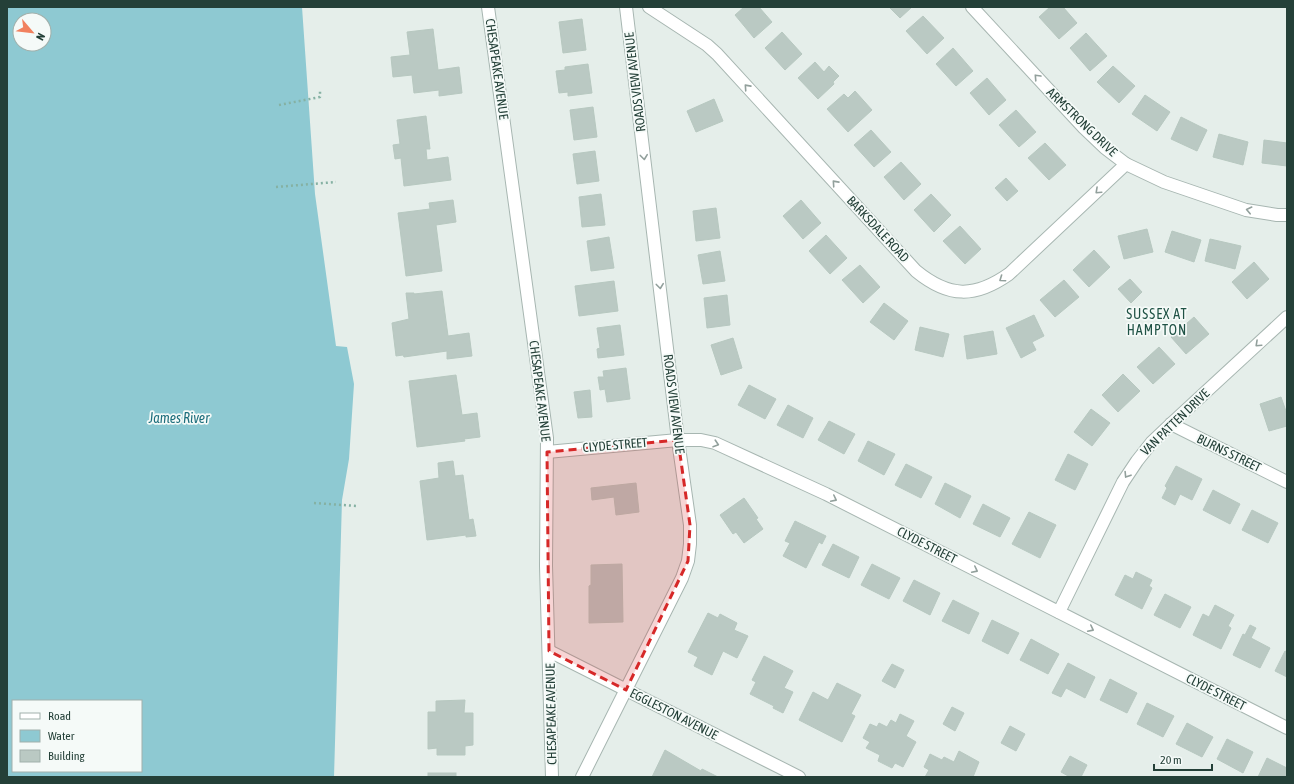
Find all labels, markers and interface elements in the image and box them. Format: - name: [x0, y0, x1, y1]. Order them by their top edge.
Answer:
- north arrow: [12, 12, 52, 52]
- street label: CHESAPEAKE AVENUE: [483, 18, 512, 121]
- text: N: [34, 31, 48, 42]
- street label: ROADS VIEW AVENUE: [621, 31, 649, 133]
- one-way arrow: [1034, 74, 1041, 82]
- one-way arrow: [745, 84, 752, 92]
- street label: ARMSTRONG DRIVE: [1044, 85, 1121, 160]
- one-way arrow: [639, 154, 648, 160]
- one-way arrow: [833, 180, 840, 188]
- one-way arrow: [1095, 186, 1103, 193]
- street label: BARKSDALE ROAD: [844, 193, 912, 265]
- one-way arrow: [1245, 206, 1252, 214]
- one-way arrow: [999, 274, 1006, 282]
- one-way arrow: [655, 283, 664, 289]
- district label: SUSSEX AT HAMPTON: [1126, 306, 1188, 338]
- one-way arrow: [1255, 339, 1263, 347]
- street label: CHESAPEAKE AVENUE: [526, 340, 554, 443]
- street label: ROADS VIEW AVENUE: [660, 353, 688, 455]
- street label: VAN PATTEN DRIVE: [1138, 385, 1213, 458]
- water label: James River: [148, 410, 210, 426]
- street label: BURNS STREET: [1194, 431, 1264, 475]
- street label: CLYDE STREET: [582, 435, 648, 455]
- one-way arrow: [713, 439, 720, 448]
- one-way arrow: [1125, 471, 1132, 478]
- one-way arrow: [830, 494, 838, 501]
- street label: CLYDE STREET: [895, 524, 960, 567]
- one-way arrow: [971, 565, 978, 573]
- one-way arrow: [1087, 624, 1094, 632]
- street label: CHESAPEAKE AVENUE: [543, 663, 559, 765]
- street label: CLYDE STREET: [1184, 671, 1249, 714]
- street label: EGGLESTON AVENUE: [627, 685, 721, 743]
- legend: [12, 700, 142, 772]
- text: Road: [48, 709, 71, 723]
- text: Water: [48, 729, 75, 743]
- scale bar: [1154, 746, 1212, 772]
- text: Building: [48, 749, 86, 763]
- text: 20 m: [1160, 753, 1182, 767]

